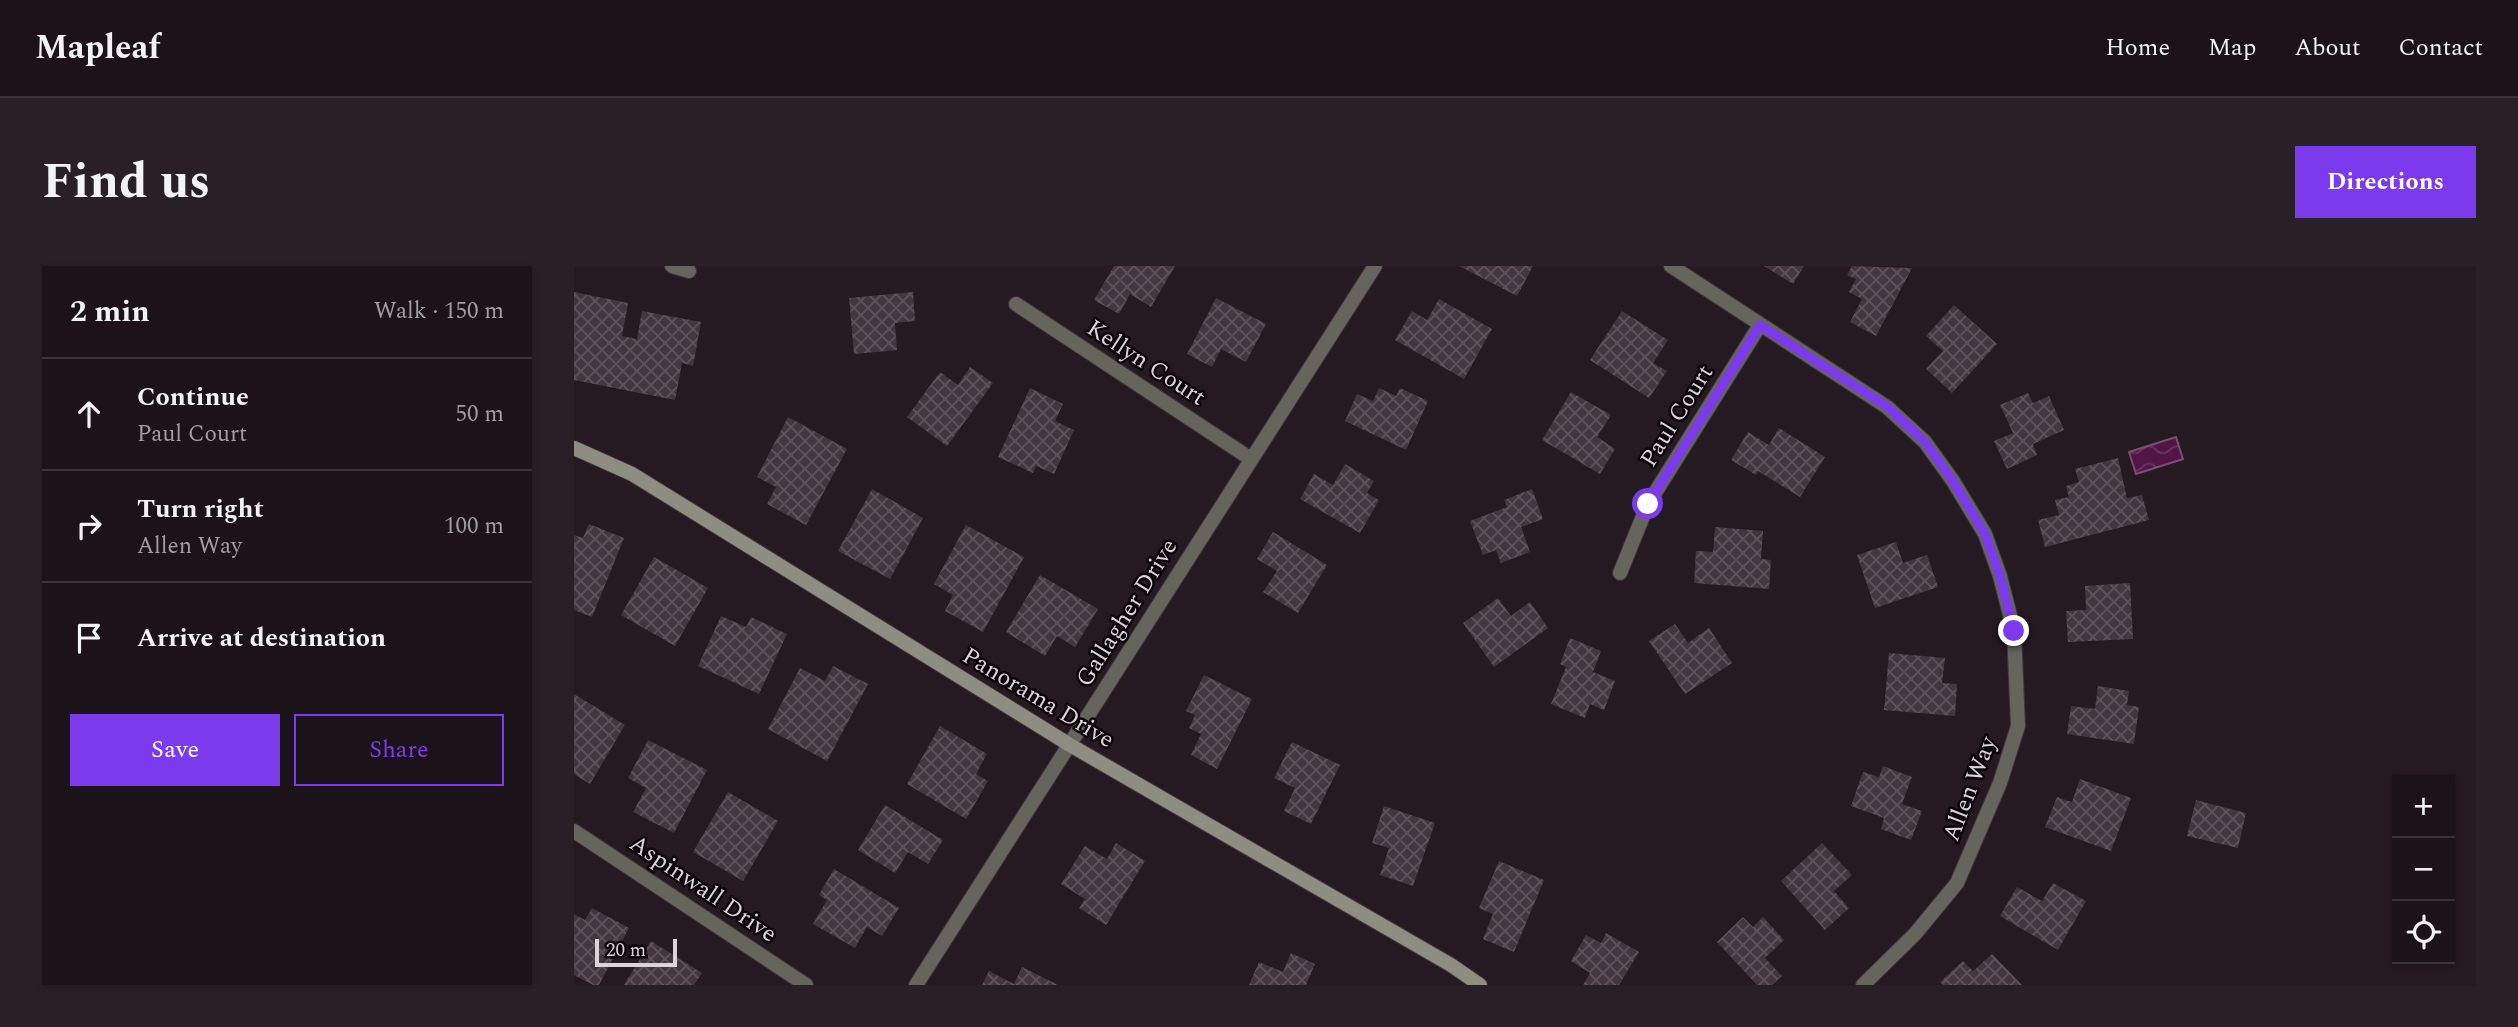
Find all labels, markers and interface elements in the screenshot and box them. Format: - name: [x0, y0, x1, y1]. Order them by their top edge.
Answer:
- text: Mapleaf: [35, 23, 161, 73]
- text: Home: [2105, 30, 2170, 66]
- text: Map: [2208, 30, 2256, 66]
- text: About: [2294, 30, 2360, 66]
- text: Contact: [2398, 30, 2483, 66]
- text: Find us: [42, 145, 210, 220]
- button: Directions: [2295, 146, 2476, 218]
- text: 2 min: [70, 289, 150, 335]
- text: Walk · 150 m: [374, 294, 504, 329]
- street label: Kellyn Court: [1079, 311, 1213, 415]
- street label: Paul Court: [1631, 358, 1723, 474]
- text: Continue: [137, 377, 249, 417]
- icon: ahead: [70, 395, 108, 433]
- text: 50 m: [455, 397, 504, 432]
- text: Paul Court: [137, 417, 247, 452]
- route start: [1632, 488, 1663, 519]
- text: Turn right: [137, 489, 264, 529]
- icon: right: [70, 507, 108, 545]
- text: 100 m: [444, 509, 504, 544]
- text: Allen Way: [137, 529, 242, 564]
- street label: Gallagher Drive: [1067, 532, 1187, 694]
- route end: [1998, 615, 2029, 646]
- text: Arrive at destination: [137, 618, 386, 658]
- icon: arrive: [70, 619, 108, 657]
- street label: Panorama Drive: [955, 638, 1121, 758]
- button: Save: [70, 714, 280, 786]
- button: Share: [294, 714, 504, 786]
- street label: Allen Way: [1934, 730, 2007, 847]
- map controls: [2392, 775, 2455, 964]
- button: +: [2392, 775, 2455, 838]
- street label: Aspinwall Drive: [622, 826, 784, 952]
- button: −: [2392, 838, 2455, 901]
- button: locate: [2392, 901, 2455, 964]
- scale bar: [595, 936, 677, 968]
- text: 20 m: [606, 936, 646, 965]

